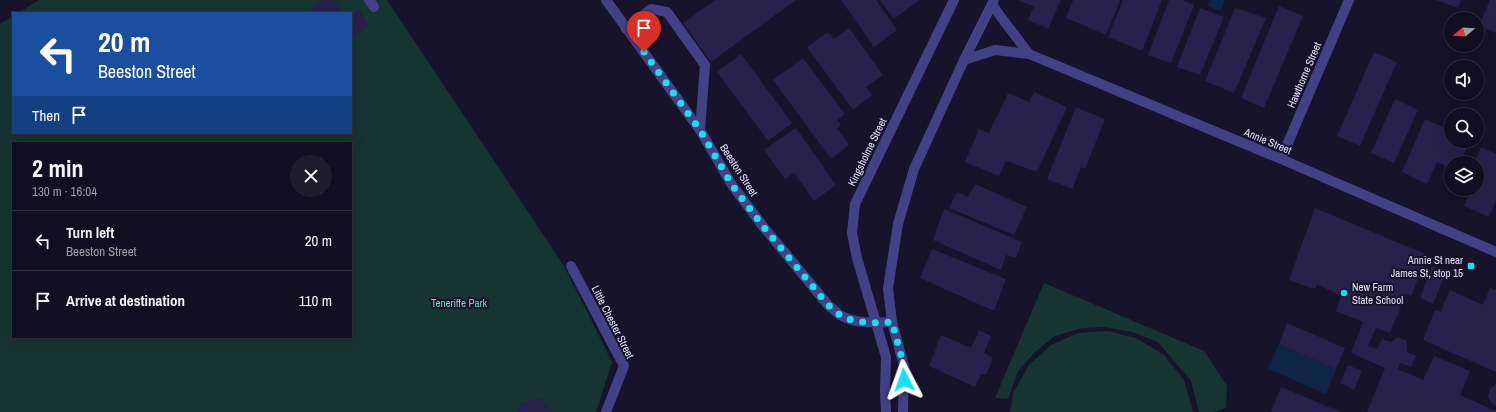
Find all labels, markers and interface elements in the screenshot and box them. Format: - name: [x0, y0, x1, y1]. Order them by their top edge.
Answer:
- pin: [627, 11, 661, 52]
- north arrow: [1444, 12, 1484, 52]
- map controls: [1444, 12, 1484, 196]
- icon: arrive: [633, 17, 655, 39]
- text: 20 m: [98, 23, 150, 61]
- icon: left: [32, 28, 84, 80]
- street label: Hawthorne Street: [1284, 40, 1324, 110]
- text: Beeston Street: [98, 59, 196, 84]
- button: sound: [1444, 60, 1484, 100]
- icon: arrive: [68, 104, 90, 126]
- text: Then: [32, 105, 60, 126]
- button: search: [1444, 108, 1484, 148]
- street label: Kingsholme Street: [844, 115, 890, 188]
- street label: Annie Street: [1241, 124, 1294, 157]
- street label: Beeston Street: [717, 141, 761, 199]
- text: 2 min: [32, 152, 83, 184]
- button: close: [290, 155, 332, 197]
- button: layers: [1444, 156, 1484, 196]
- text: 130 m · 16:04: [32, 183, 97, 200]
- text: Turn left: [66, 222, 114, 243]
- icon: left: [32, 230, 54, 252]
- text: 20 m: [305, 230, 332, 251]
- text: Beeston Street: [66, 243, 137, 260]
- place label: Annie St near James St, stop 15: [1391, 253, 1463, 280]
- marker: Annie St near James St, stop 15: [1466, 261, 1476, 271]
- place label: New Farm State School: [1352, 280, 1403, 307]
- street label: Little Chester Street: [589, 283, 638, 361]
- marker: New Farm State School: [1339, 288, 1349, 298]
- icon: arrive: [32, 290, 54, 312]
- text: Arrive at destination: [66, 290, 185, 311]
- text: 110 m: [299, 290, 332, 311]
- park label: Teneriffe Park: [431, 296, 487, 310]
- position arrow: [883, 359, 925, 401]

